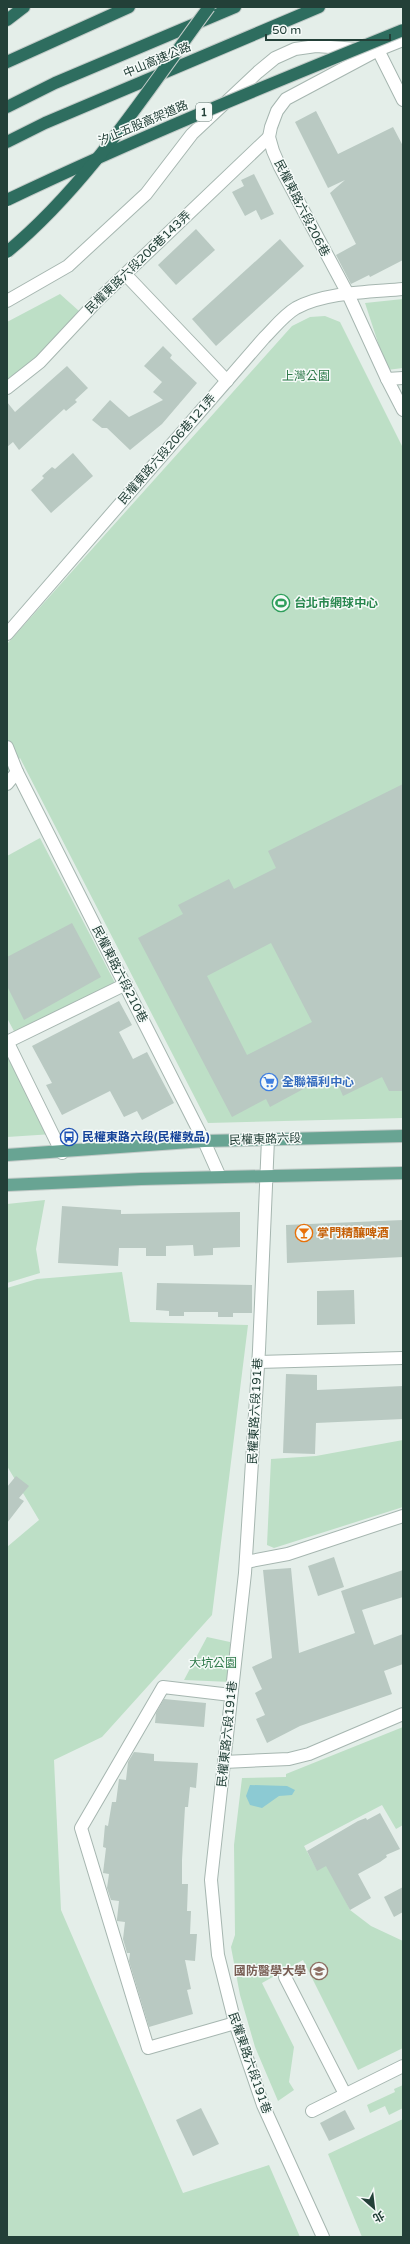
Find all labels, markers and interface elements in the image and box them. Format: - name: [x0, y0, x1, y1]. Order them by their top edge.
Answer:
- scale bar: [266, 16, 390, 42]
- text: 50 m: [272, 23, 301, 37]
- street label: 中山高速公路: [121, 39, 193, 81]
- street label: 汐止五股高架道路: [96, 98, 190, 148]
- road number: 1: [196, 103, 212, 121]
- street label: 民權東路六段206巷: [272, 157, 332, 259]
- street label: 民權東路六段206巷143弄: [82, 208, 194, 316]
- park label: 上灣公園: [282, 369, 330, 383]
- street label: 民權東路六段206巷121弄: [115, 391, 219, 507]
- sports icon: 台北市網球中心: [271, 593, 291, 613]
- place label: 台北市網球中心: [294, 596, 378, 610]
- street label: 民權東路六段210巷: [90, 923, 150, 1025]
- supermarket icon: 全聯福利中心: [259, 1072, 279, 1092]
- place label: 全聯福利中心: [282, 1075, 354, 1089]
- bus stop icon: 民權東路六段(民權敦品): [59, 1127, 79, 1147]
- place label: 民權東路六段(民權敦品): [82, 1130, 210, 1144]
- street label: 民權東路六段: [229, 1131, 301, 1147]
- bar icon: 掌門精釀啤酒: [294, 1223, 314, 1243]
- place label: 掌門精釀啤酒: [317, 1226, 389, 1240]
- street label: 民權東路六段191巷: [245, 1357, 265, 1465]
- park label: 大坑公園: [189, 1656, 237, 1670]
- street label: 民權東路六段191巷: [214, 1680, 240, 1788]
- school or university icon: 國防醫學大學: [309, 1961, 329, 1981]
- place label: 國防醫學大學: [234, 1964, 306, 1978]
- street label: 民權東路六段191巷: [226, 2010, 274, 2116]
- north arrow: [354, 2188, 394, 2228]
- text: 北: [371, 2208, 386, 2225]

